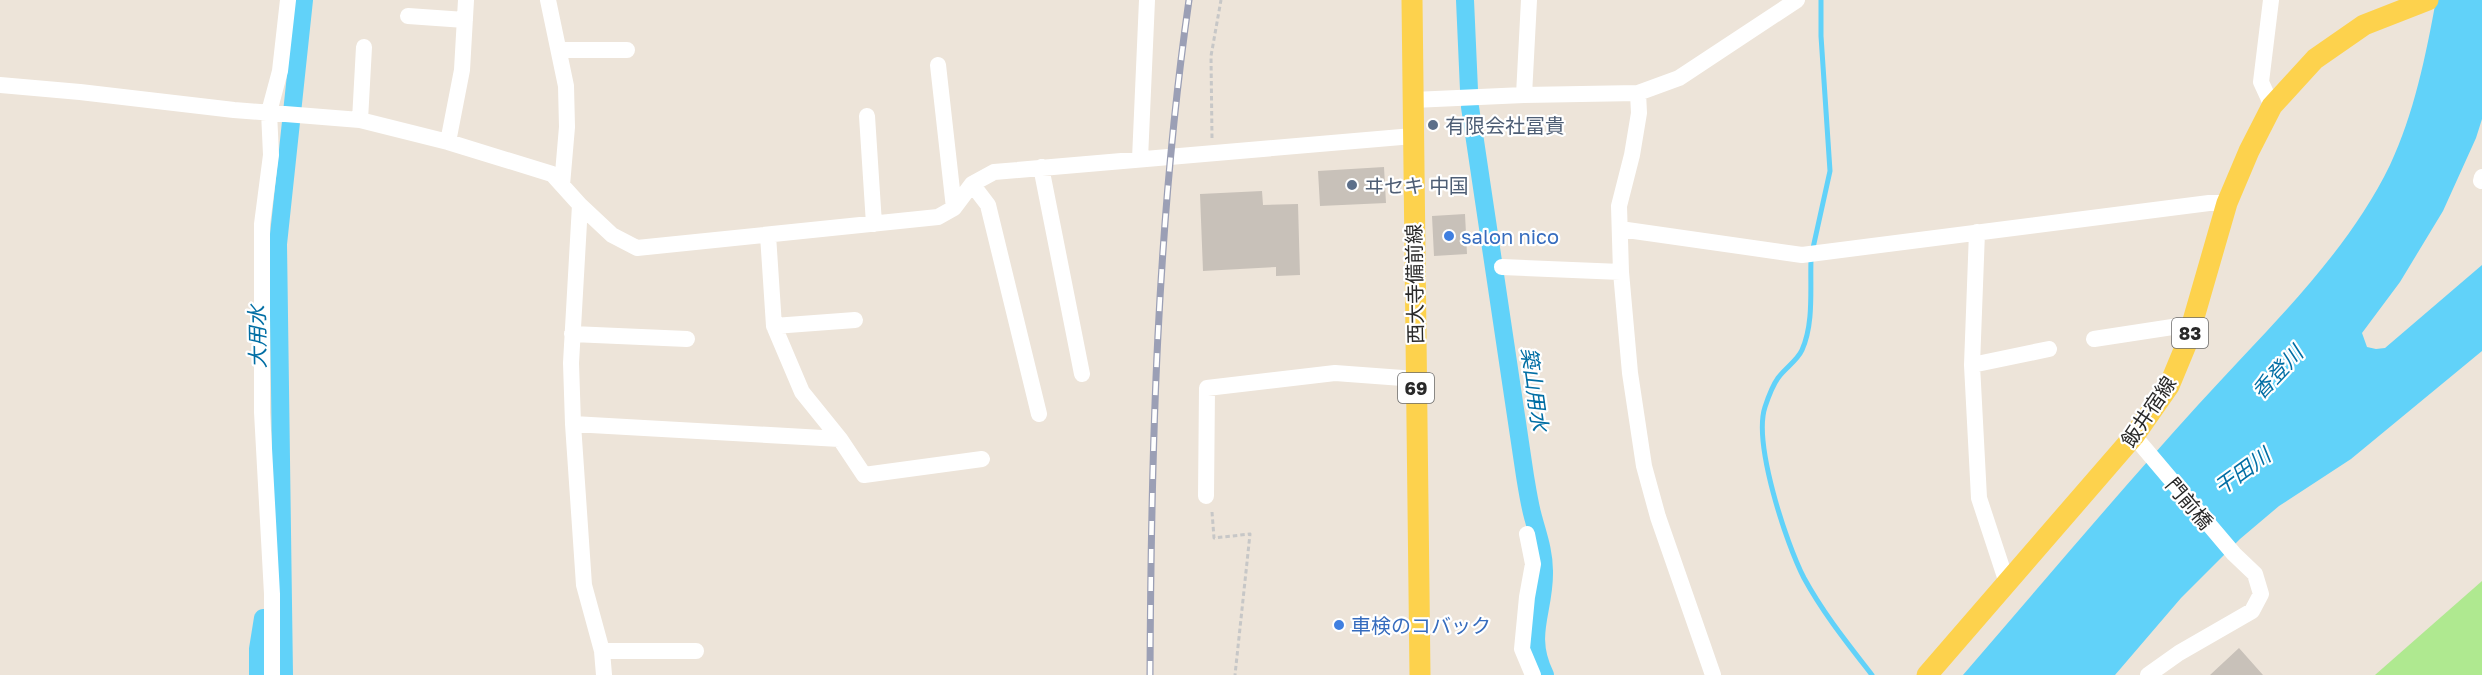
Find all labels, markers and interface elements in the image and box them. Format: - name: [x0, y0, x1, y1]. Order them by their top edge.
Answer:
- place label: 有限会社冨貴: [1445, 113, 1565, 137]
- marker: 有限会社冨貴: [1426, 118, 1440, 132]
- place label: ヰセキ 中国: [1364, 173, 1469, 197]
- marker: ヰセキ 中国: [1345, 178, 1359, 192]
- street label: 西大寺備前線: [1401, 224, 1427, 344]
- place label: salon nico: [1461, 224, 1559, 248]
- marker: salon nico: [1442, 229, 1456, 243]
- water label: 大用水: [243, 303, 271, 369]
- road number: 83: [2172, 318, 2208, 348]
- water label: 香登川: [2246, 339, 2309, 404]
- water label: 築山用水: [1516, 346, 1554, 434]
- street label: 飯井宿線: [2116, 371, 2180, 451]
- road number: 69: [1398, 373, 1434, 403]
- water label: 干田川: [2209, 441, 2277, 500]
- street label: 門前橋: [2162, 472, 2218, 534]
- place label: 車検のコバック: [1351, 613, 1491, 637]
- marker: 車検のコバック: [1332, 618, 1346, 632]

